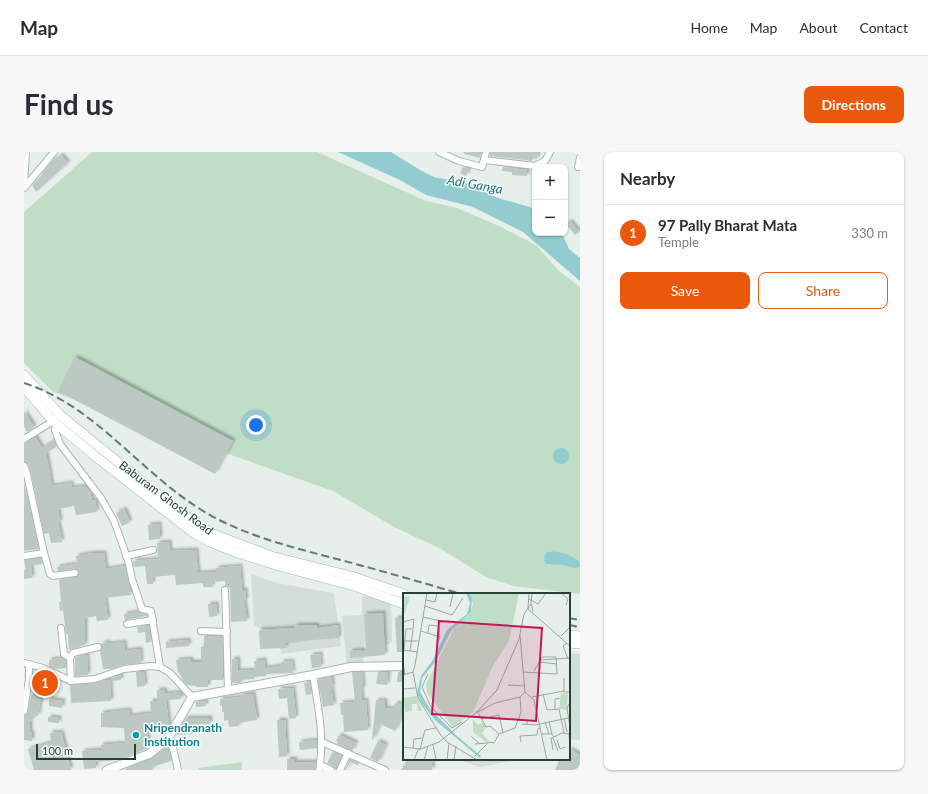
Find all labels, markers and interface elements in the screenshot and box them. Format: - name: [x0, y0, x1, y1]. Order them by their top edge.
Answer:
- text: Map: [20, 16, 58, 39]
- text: Home: [690, 19, 728, 36]
- text: Map: [750, 19, 777, 36]
- text: About: [799, 19, 837, 36]
- text: Contact: [859, 19, 908, 36]
- button: Directions: [804, 86, 904, 123]
- text: Find us: [24, 87, 114, 121]
- map controls: [532, 164, 568, 236]
- button: +: [532, 164, 568, 200]
- text: Nearby: [620, 168, 675, 189]
- water label: Adi Ganga: [445, 171, 504, 197]
- button: −: [532, 200, 568, 236]
- text: 97 Pally Bharat Mata: [658, 216, 797, 234]
- text: 1: [629, 225, 637, 241]
- text: 330 m: [851, 225, 888, 241]
- text: Temple: [658, 234, 699, 250]
- button: Save: [620, 272, 750, 309]
- button: Share: [758, 272, 888, 309]
- your location: [246, 415, 266, 435]
- street label: Baburam Ghosh Road: [116, 457, 216, 538]
- inset map: [403, 593, 570, 760]
- pin: 1: [32, 668, 58, 698]
- place label: Nripendranath Institution: [144, 720, 222, 749]
- marker: Nripendranath Institution: [131, 730, 141, 740]
- scale bar: [36, 742, 136, 761]
- text: 100 m: [42, 744, 73, 757]

